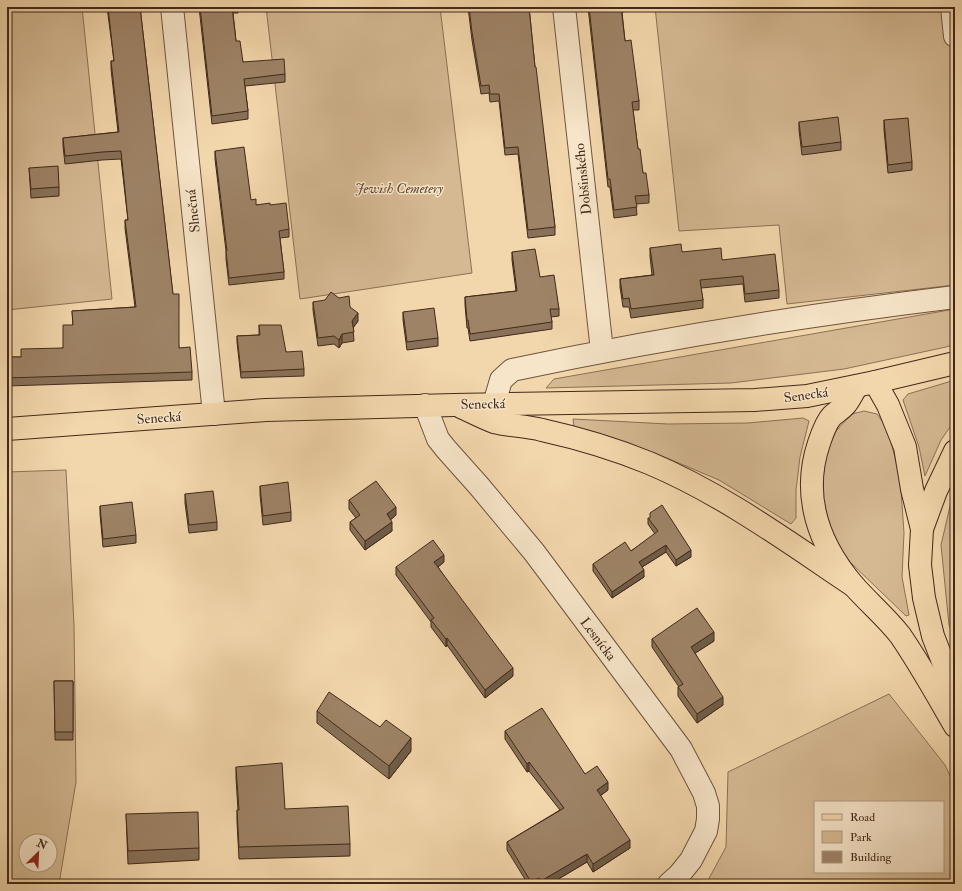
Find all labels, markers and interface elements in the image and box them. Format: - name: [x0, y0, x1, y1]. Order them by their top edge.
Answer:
- street label: Dobšinského: [571, 142, 595, 216]
- park label: Jewish Cemetery: [355, 180, 443, 197]
- street label: Slnečná: [182, 188, 204, 233]
- street label: Senecká: [783, 383, 830, 407]
- street label: Senecká: [461, 395, 506, 413]
- street label: Senecká: [136, 408, 182, 428]
- street label: Lesnícka: [576, 614, 620, 664]
- legend: [814, 801, 944, 873]
- text: Road: [850, 810, 875, 825]
- text: Park: [850, 830, 872, 845]
- north arrow: [18, 833, 58, 873]
- text: N: [34, 836, 50, 853]
- text: Building: [850, 850, 893, 865]

